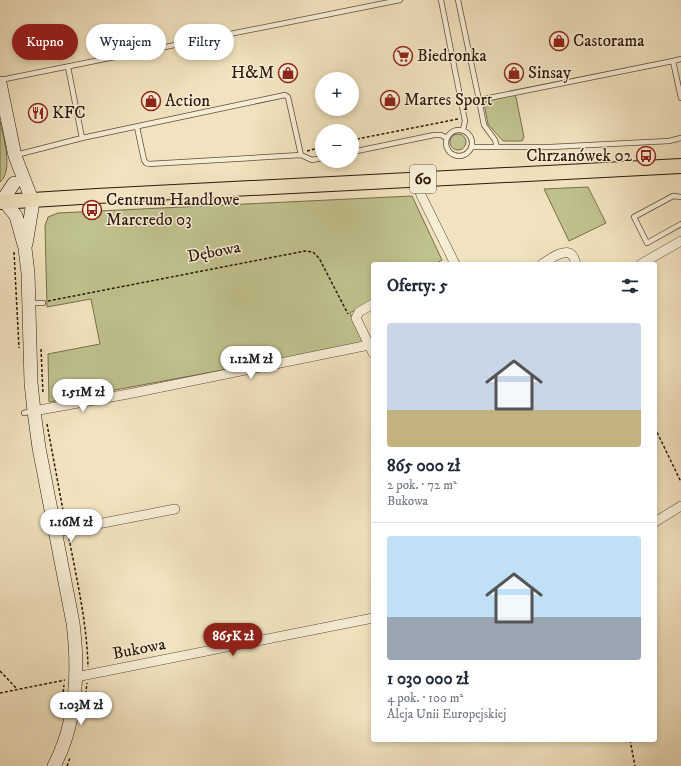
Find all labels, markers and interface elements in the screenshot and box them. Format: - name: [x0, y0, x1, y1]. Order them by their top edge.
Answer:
- chip: Kupno: [12, 24, 78, 60]
- chip: Wynajem: [86, 24, 166, 60]
- chip: Filtry: [174, 24, 234, 60]
- shop icon: Castorama: [548, 30, 570, 52]
- place label: Castorama: [573, 30, 645, 52]
- supermarket icon: Biedronka: [392, 45, 414, 67]
- place label: Biedronka: [417, 45, 487, 67]
- place label: H&M: [231, 62, 274, 84]
- shop icon: H&M: [277, 62, 299, 84]
- shop icon: Sinsay: [503, 62, 525, 84]
- place label: Sinsay: [528, 62, 572, 84]
- map controls: [315, 72, 359, 168]
- button: +: [315, 72, 359, 116]
- shop icon: Martes Sport: [379, 89, 401, 111]
- place label: Martes Sport: [404, 89, 493, 111]
- shop icon: Action: [140, 90, 162, 112]
- place label: Action: [165, 90, 210, 112]
- restaurant icon: KFC: [27, 102, 49, 124]
- place label: KFC: [52, 102, 86, 124]
- button: −: [315, 124, 359, 168]
- place label: Chrzanówek 02: [526, 145, 633, 167]
- bus stop icon: Chrzanówek 02: [635, 145, 657, 167]
- road number: 60: [410, 165, 436, 193]
- place label: Centrum Handlowe Marcredo 03: [106, 189, 240, 231]
- bus stop icon: Centrum Handlowe Marcredo 03: [81, 199, 103, 221]
- street label: Dębowa: [185, 236, 243, 268]
- text: Oferty: 5: [387, 275, 448, 297]
- icon: filters: [619, 275, 641, 297]
- pin: 1.12M zł: [210, 346, 292, 380]
- icon: home: [478, 349, 550, 421]
- text: 1.12M zł: [229, 351, 273, 367]
- pin: 1.51M zł: [42, 379, 124, 413]
- text: 1.51M zł: [61, 384, 105, 400]
- text: 865 000 zł: [387, 455, 460, 477]
- text: 2 pok. · 72 m²: [387, 477, 457, 493]
- text: Bukowa: [387, 493, 428, 509]
- pin: 1.16M zł: [30, 509, 112, 543]
- text: 1.16M zł: [49, 514, 93, 530]
- icon: home: [478, 562, 550, 634]
- pin: 865K zł: [196, 623, 270, 657]
- text: 865K zł: [212, 628, 254, 644]
- street label: Bukowa: [111, 633, 168, 665]
- text: 1 030 000 zł: [387, 668, 469, 690]
- text: 4 pok. · 100 m²: [387, 690, 463, 706]
- pin: 1.03M zł: [40, 692, 122, 726]
- text: 1.03M zł: [59, 697, 103, 713]
- text: Aleja Unii Europejskiej: [387, 706, 506, 722]

